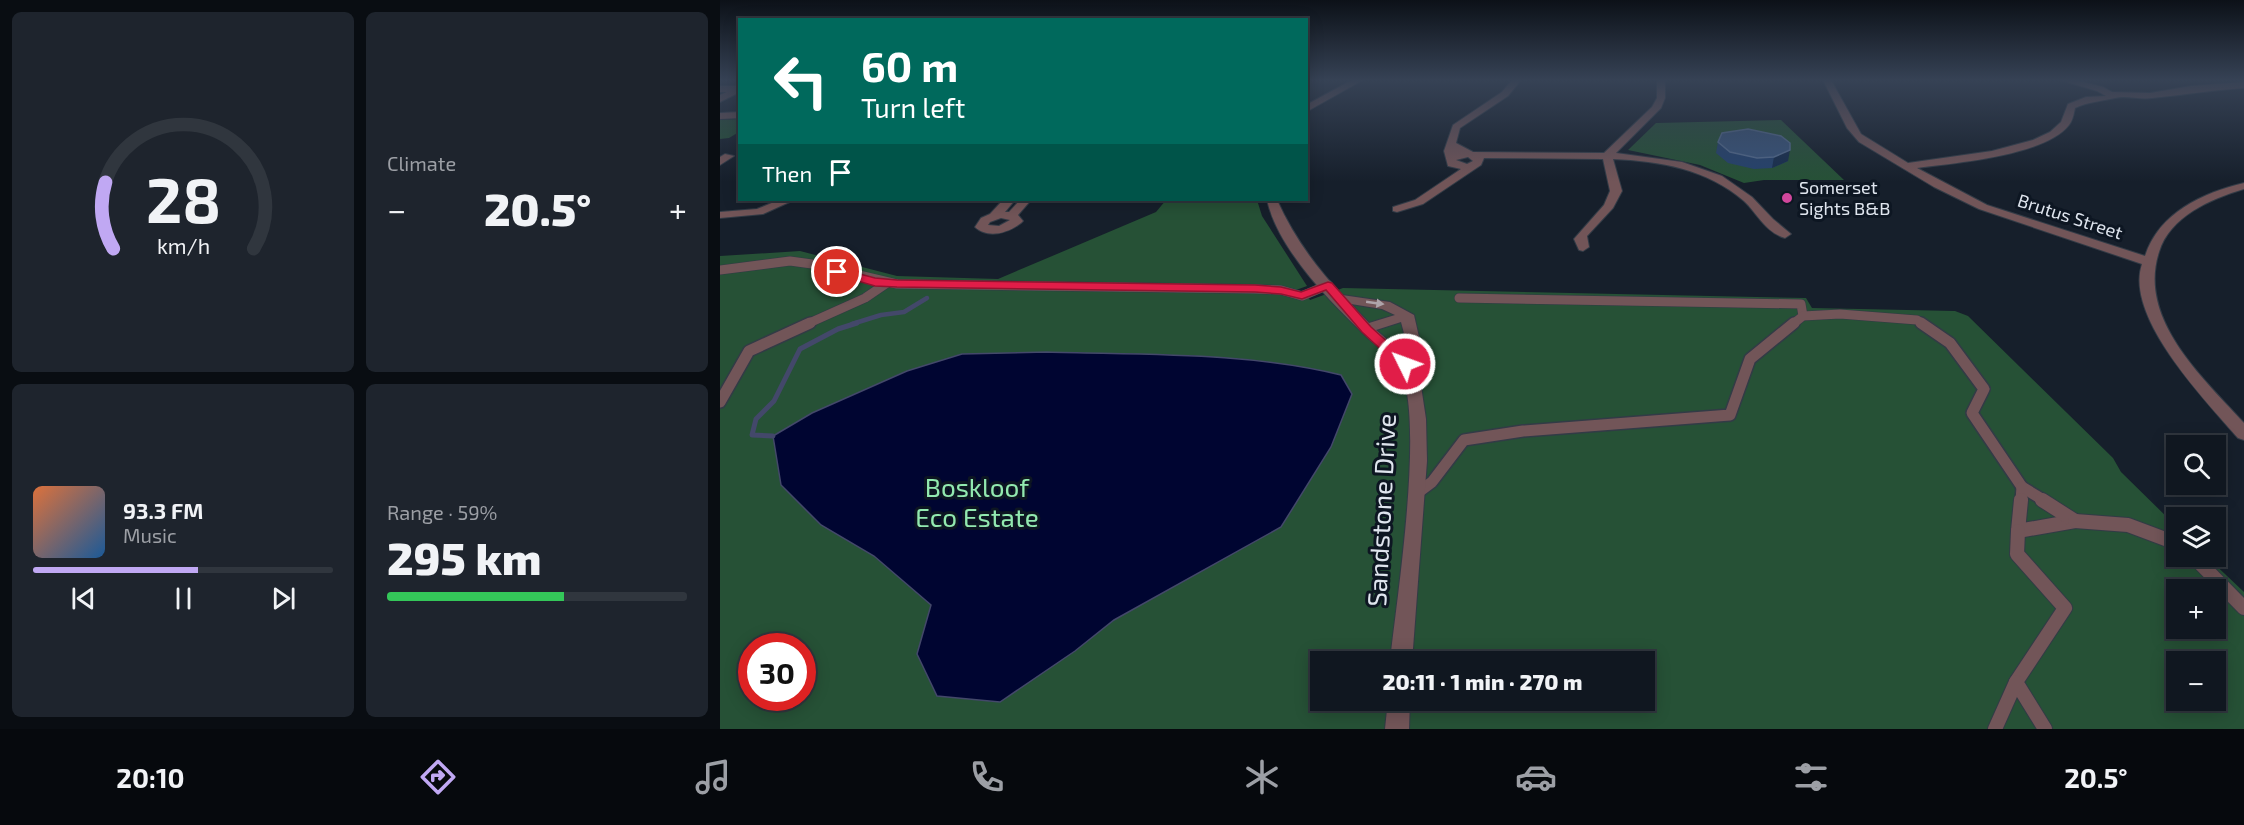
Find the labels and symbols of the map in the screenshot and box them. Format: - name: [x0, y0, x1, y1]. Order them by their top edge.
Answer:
- place label: Somerset Sights B&B: [1799, 176, 1890, 219]
- street label: Brutus Street: [2015, 189, 2126, 243]
- marker: Somerset Sights B&B: [1780, 191, 1794, 205]
- pin: [811, 246, 862, 297]
- one-way arrow: [1366, 299, 1385, 308]
- position arrow: [1373, 332, 1437, 396]
- street label: Sandstone Drive: [1360, 413, 1401, 607]
- park label: Boskloof Eco Estate: [915, 471, 1039, 532]
- speed limit sign: 30: [738, 633, 816, 711]

